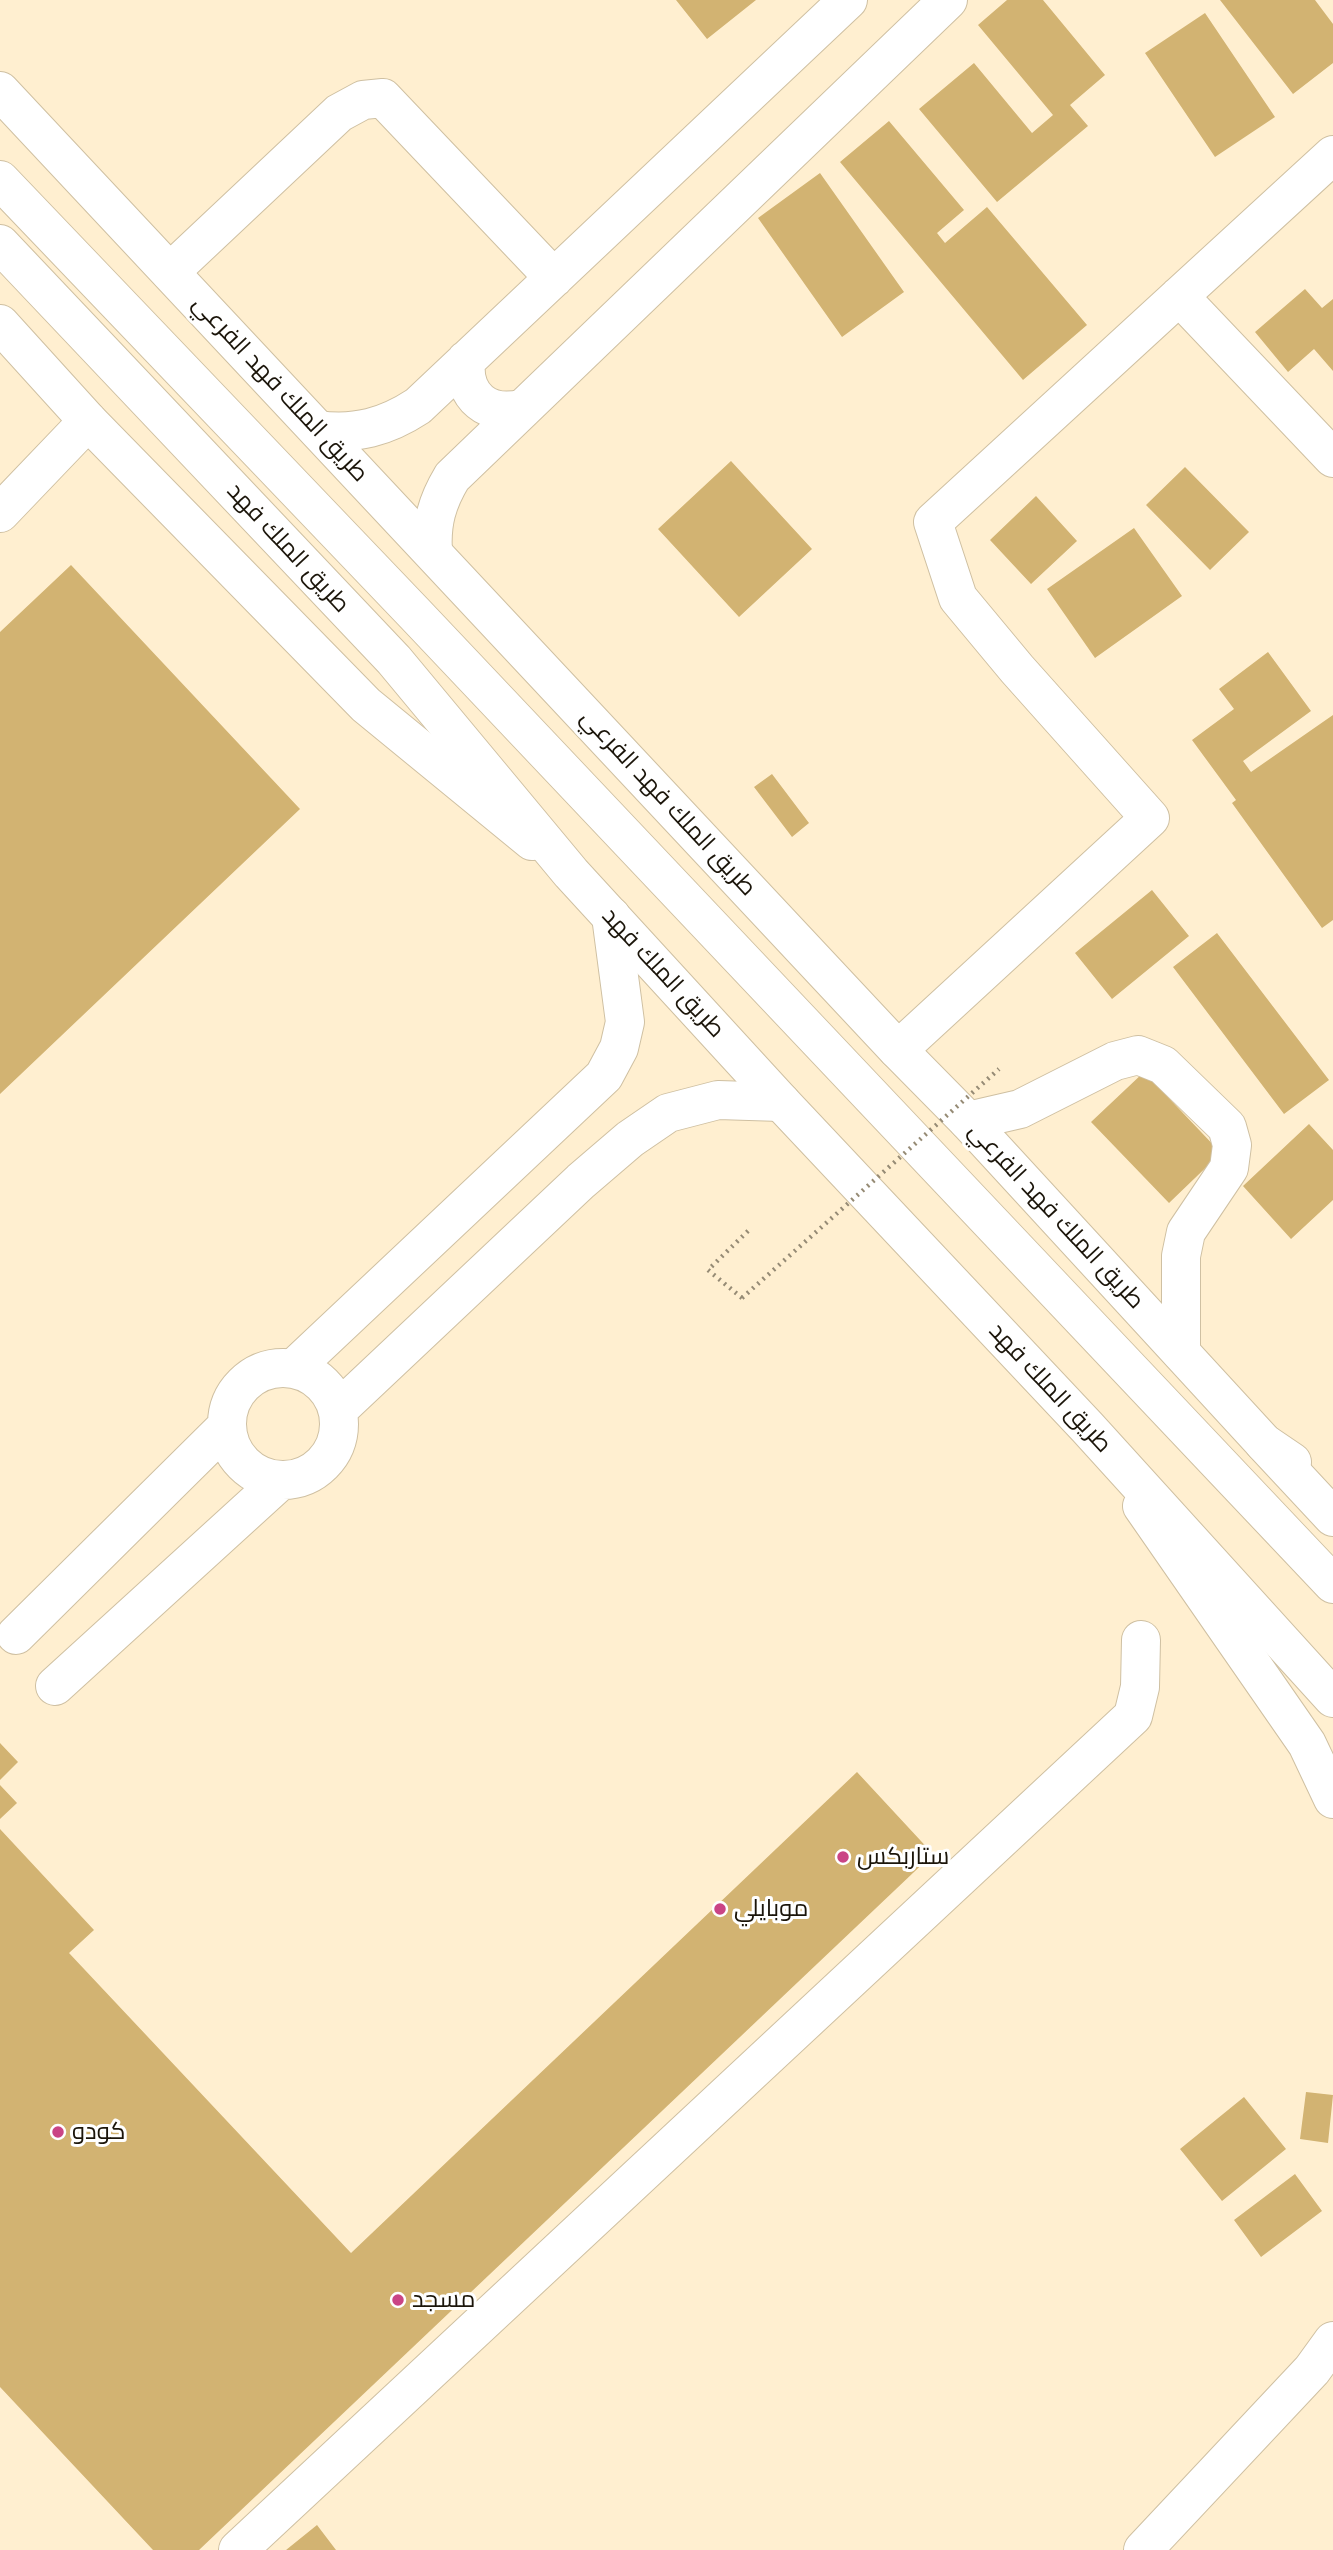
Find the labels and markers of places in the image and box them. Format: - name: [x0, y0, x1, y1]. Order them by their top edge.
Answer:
- place label: ستاربكس: [857, 1843, 949, 1871]
- marker: ستاربكس: [835, 1849, 851, 1865]
- place label: موبايلي: [734, 1895, 808, 1923]
- marker: موبايلي: [712, 1901, 728, 1917]
- place label: كودو: [72, 2118, 126, 2146]
- marker: كودو: [50, 2124, 66, 2140]
- place label: مسجد: [412, 2286, 475, 2314]
- marker: مسجد: [390, 2292, 406, 2308]

